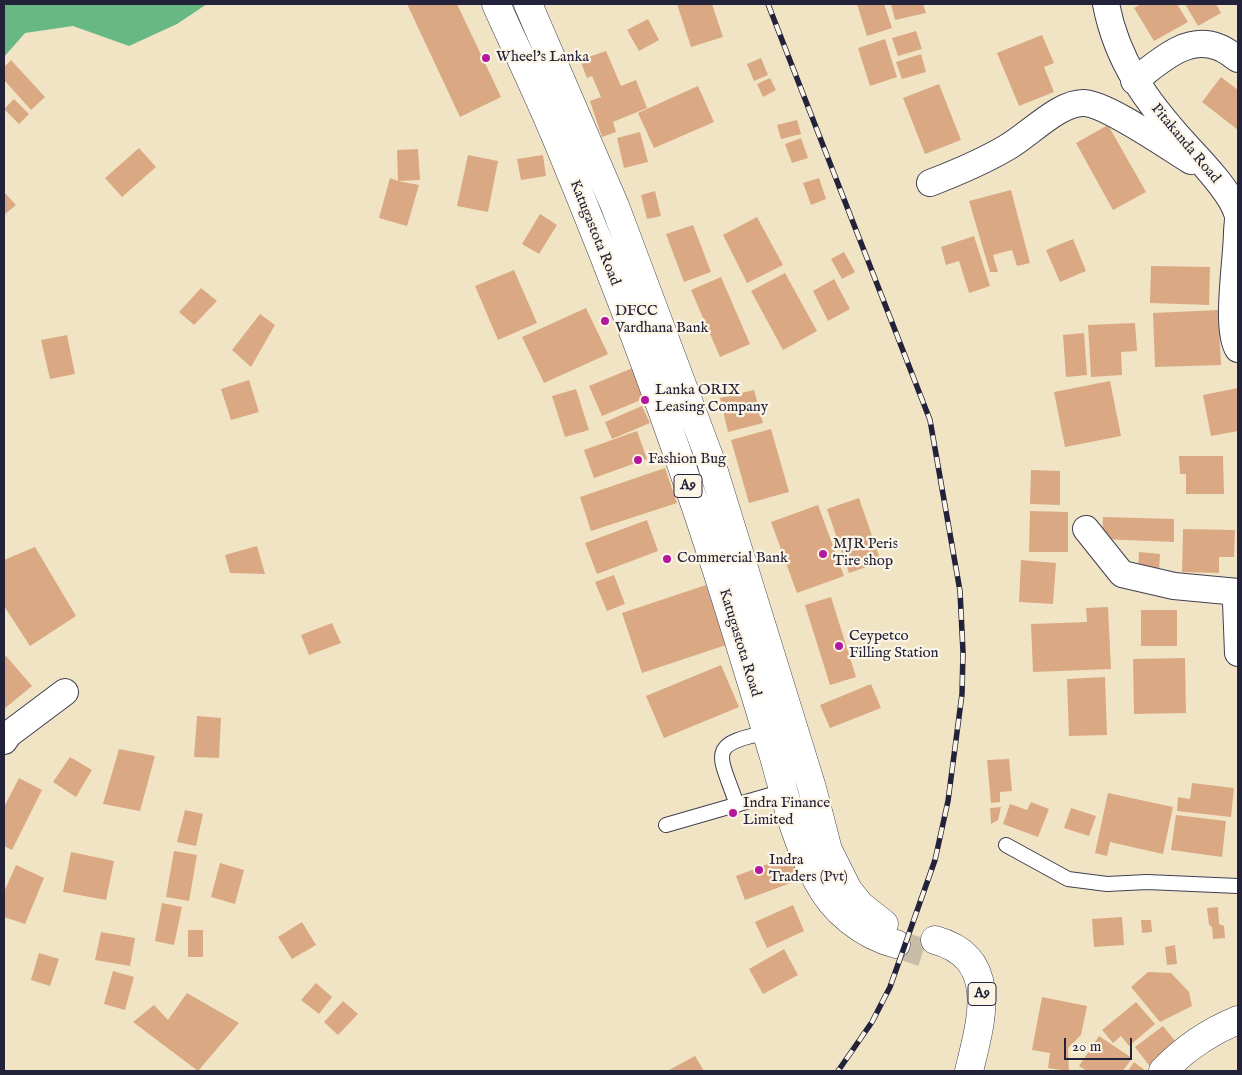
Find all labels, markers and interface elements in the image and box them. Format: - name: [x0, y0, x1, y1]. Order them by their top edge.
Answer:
- place label: Wheel's Lanka: [496, 49, 589, 67]
- marker: Wheel's Lanka: [480, 52, 492, 64]
- street label: Pitakanda Road: [1146, 101, 1224, 187]
- street label: Katugastota Road: [565, 178, 623, 288]
- place label: DFCC Vardhana Bank: [615, 303, 708, 338]
- marker: DFCC Vardhana Bank: [599, 315, 611, 327]
- place label: Lanka ORIX Leasing Company: [655, 382, 768, 417]
- marker: Lanka ORIX Leasing Company: [639, 394, 651, 406]
- place label: Fashion Bug: [648, 451, 726, 469]
- marker: Fashion Bug: [632, 454, 644, 466]
- road number: A9: [674, 474, 702, 498]
- place label: MJR Peris Tire shop: [833, 536, 898, 571]
- marker: MJR Peris Tire shop: [817, 548, 829, 560]
- place label: Commercial Bank: [677, 550, 788, 568]
- marker: Commercial Bank: [661, 553, 673, 565]
- street label: Katugastota Road: [714, 587, 764, 699]
- place label: Ceypetco Filling Station: [849, 628, 939, 663]
- marker: Ceypetco Filling Station: [833, 640, 845, 652]
- place label: Indra Finance Limited: [743, 795, 830, 830]
- marker: Indra Finance Limited: [727, 807, 739, 819]
- place label: Indra Traders (Pvt): [769, 852, 848, 887]
- marker: Indra Traders (Pvt): [753, 864, 765, 876]
- road number: A9: [968, 982, 996, 1006]
- scale bar: [1067, 1028, 1134, 1060]
- text: 20 m: [1072, 1037, 1101, 1056]

